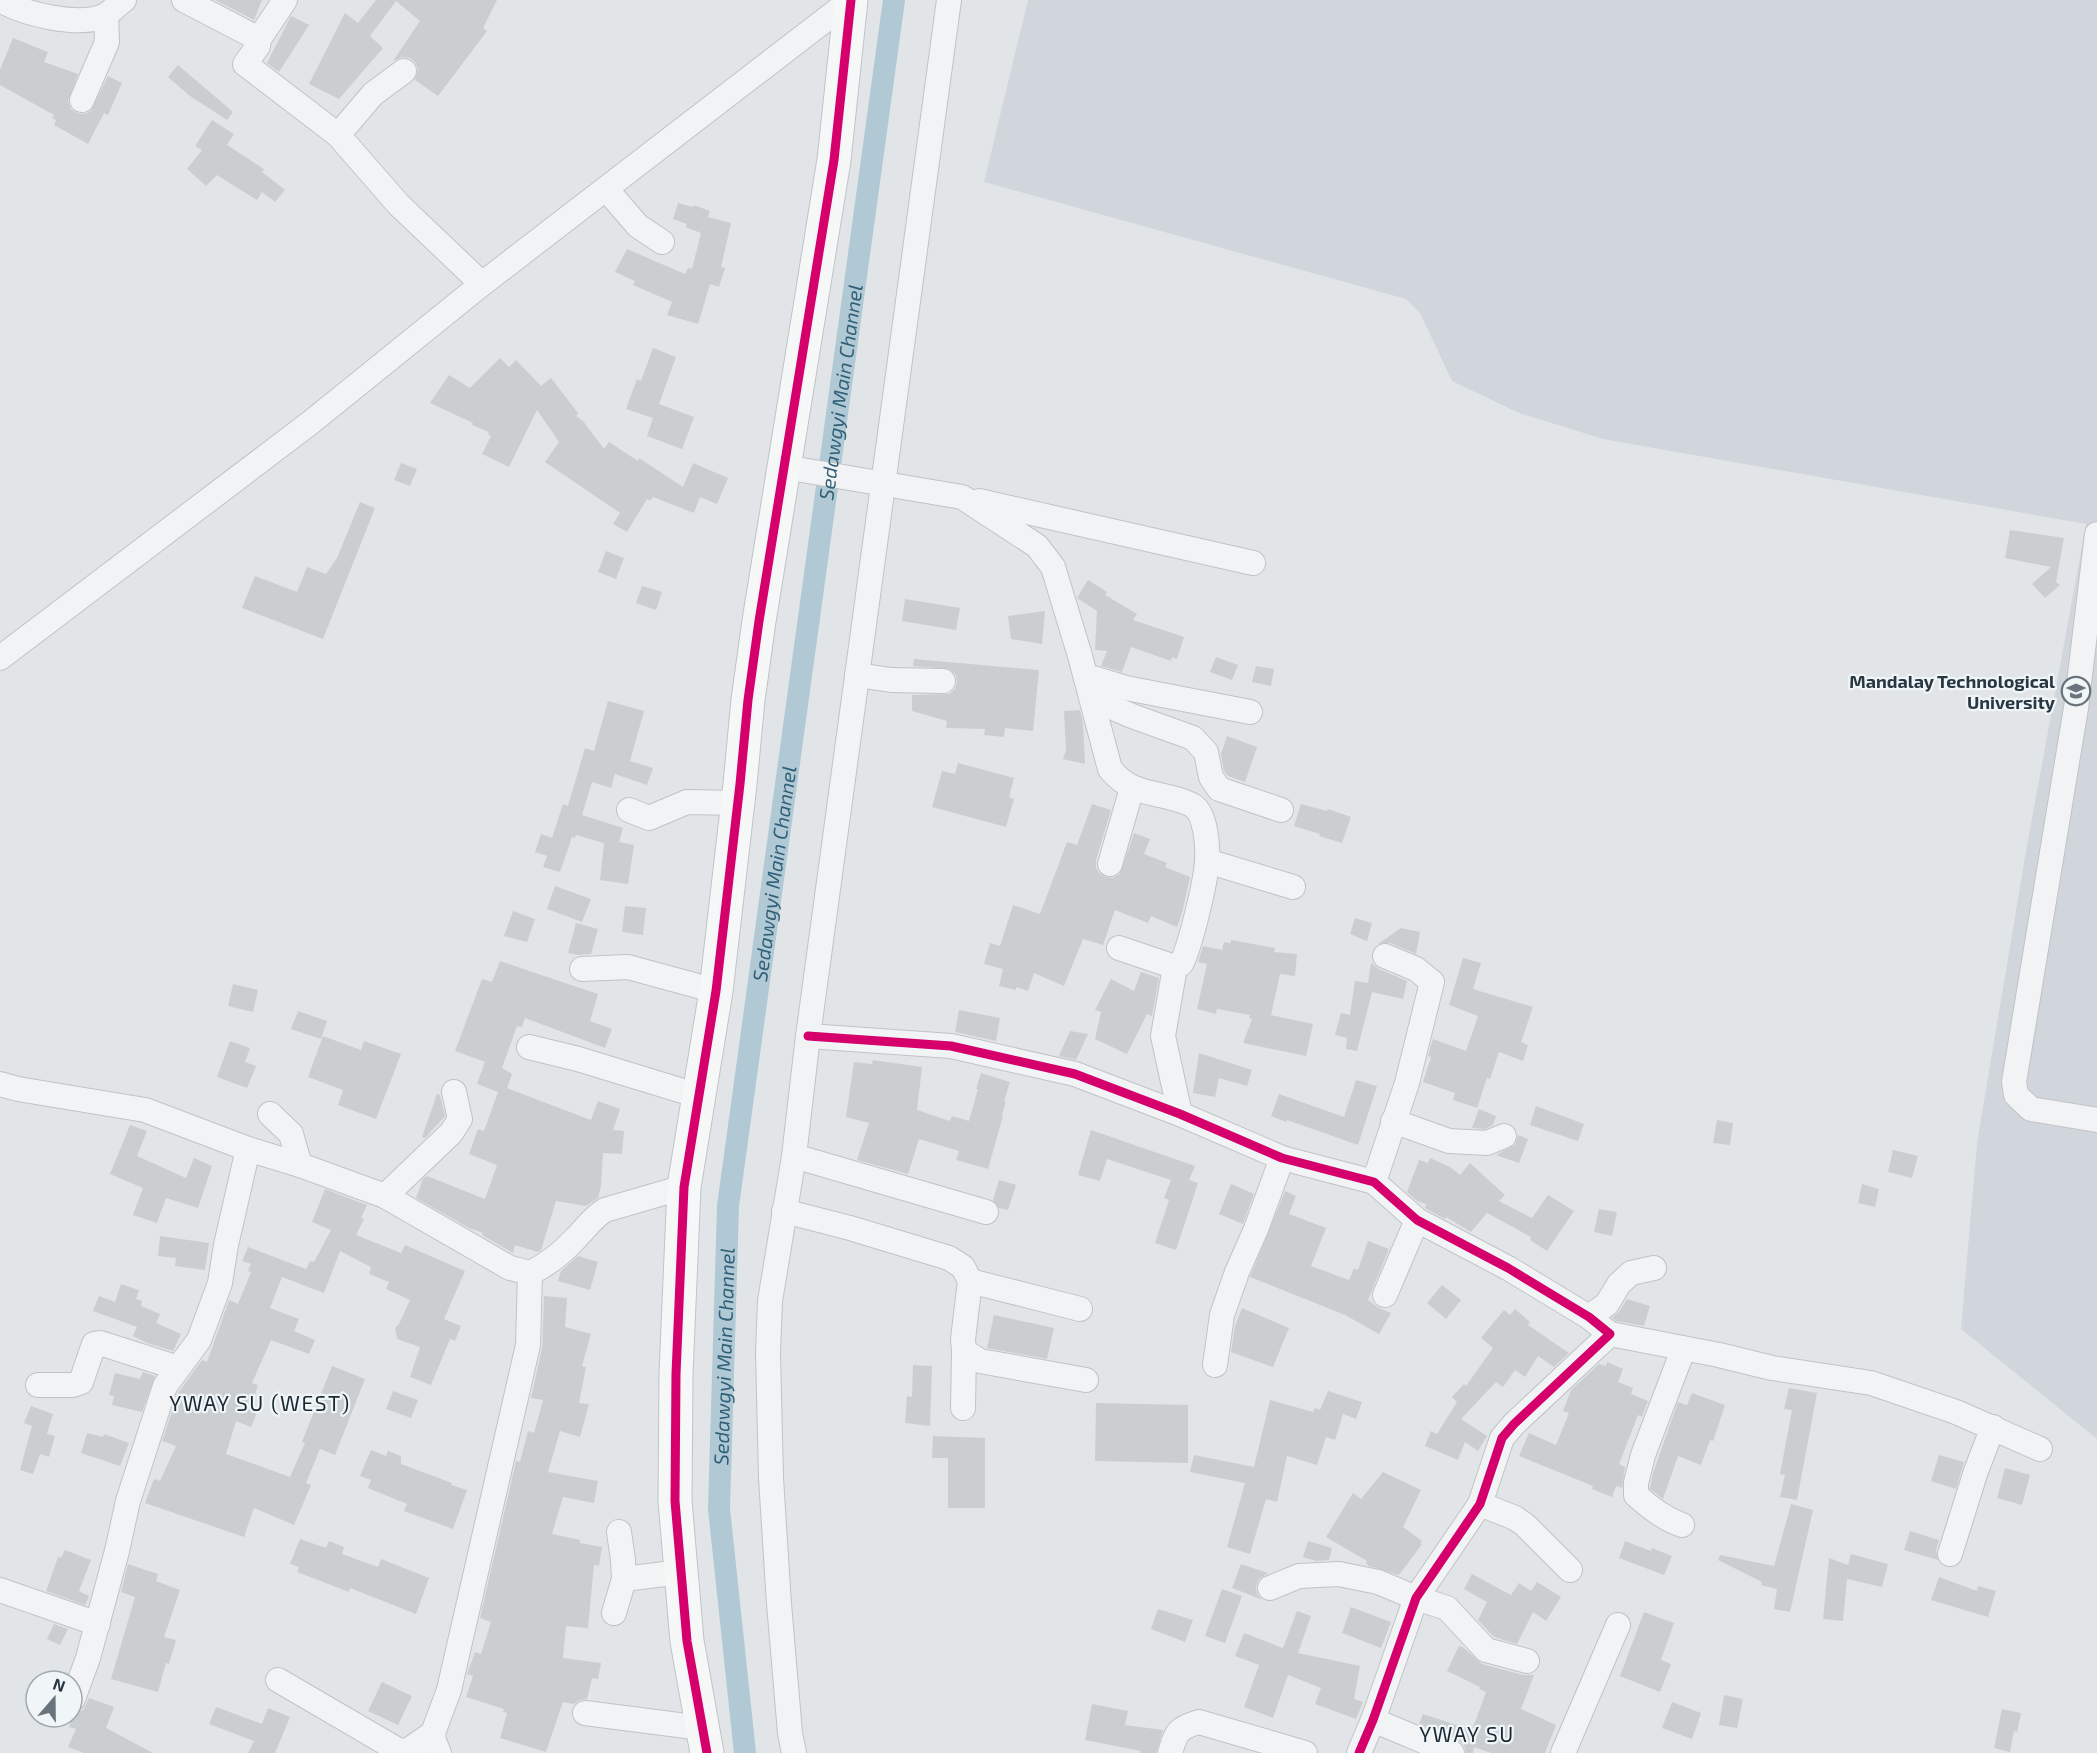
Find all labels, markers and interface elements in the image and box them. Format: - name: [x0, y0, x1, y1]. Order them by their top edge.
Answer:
- water label: Sedawgyi Main Channel: [813, 283, 867, 502]
- place label: Mandalay Technological University: [1849, 670, 2056, 713]
- school or university icon: Mandalay Technological University: [2060, 675, 2092, 707]
- water label: Sedawgyi Main Channel: [747, 764, 800, 983]
- water label: Sedawgyi Main Channel: [708, 1247, 739, 1466]
- district label: YWAY SU (WEST): [169, 1390, 351, 1415]
- north arrow: [24, 1669, 84, 1729]
- text: N: [51, 1674, 68, 1695]
- district label: YWAY SU: [1419, 1721, 1515, 1746]

